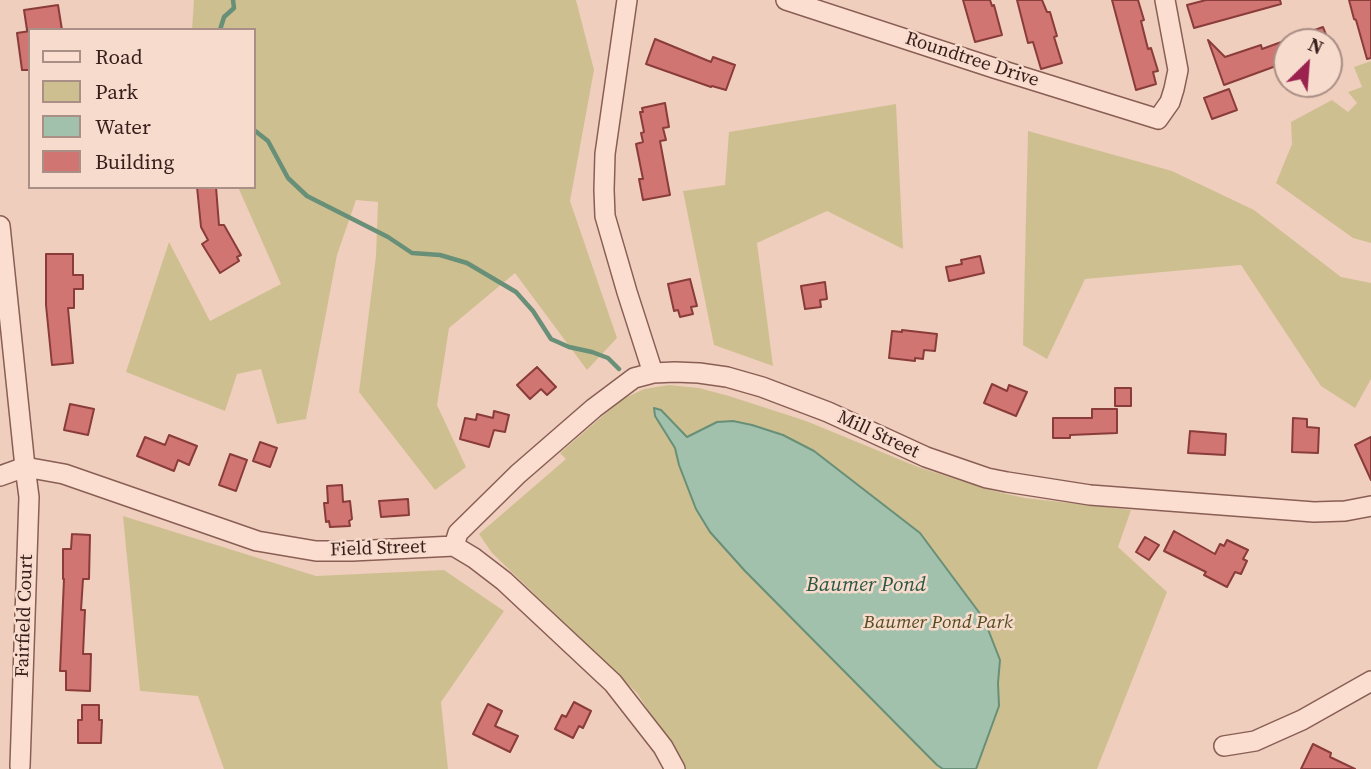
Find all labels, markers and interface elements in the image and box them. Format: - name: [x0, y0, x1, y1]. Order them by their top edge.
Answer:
- legend: [28, 28, 256, 189]
- street label: Roundtree Drive: [902, 28, 1042, 92]
- north arrow: [1273, 28, 1343, 98]
- text: N: [1304, 31, 1328, 60]
- text: Road: [95, 42, 143, 71]
- text: Park: [95, 77, 138, 106]
- text: Water: [95, 112, 151, 141]
- text: Building: [95, 147, 174, 176]
- street label: Mill Street: [833, 406, 923, 464]
- street label: Field Street: [330, 536, 426, 562]
- street label: Fairfield Court: [11, 554, 39, 678]
- water label: Baumer Pond: [806, 573, 926, 599]
- park label: Baumer Pond Park: [863, 612, 1013, 634]

